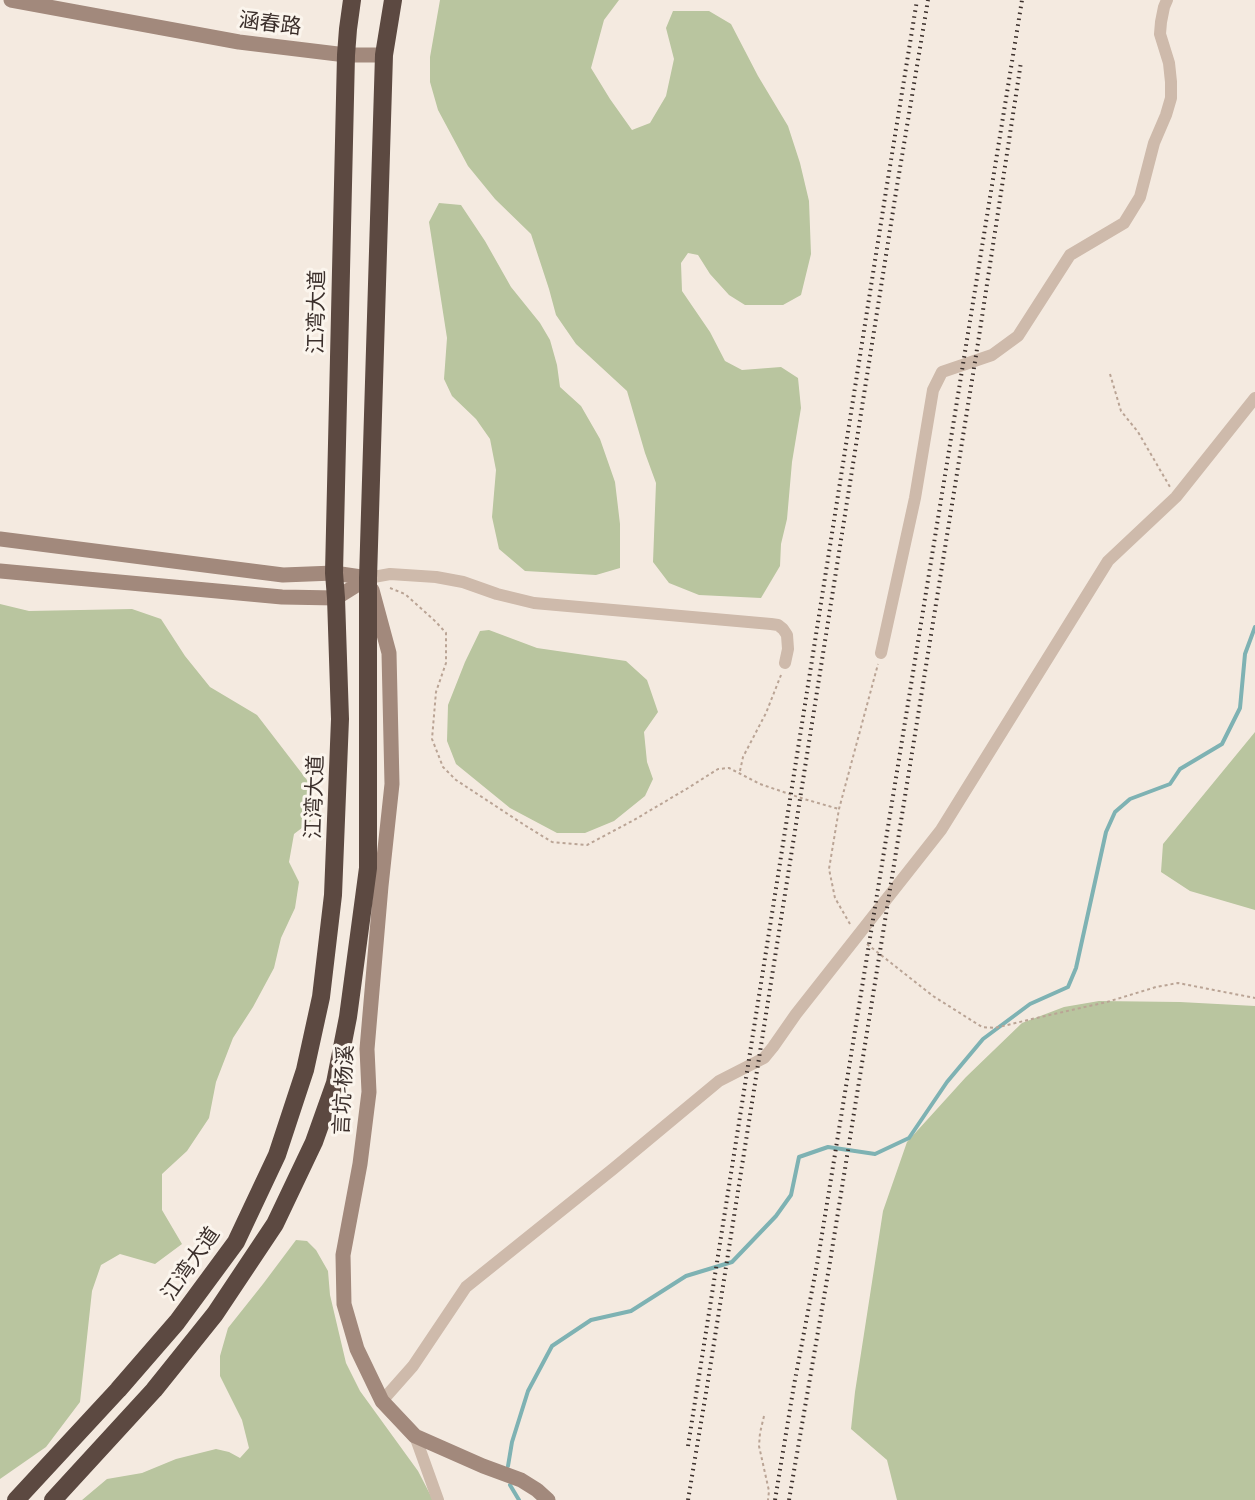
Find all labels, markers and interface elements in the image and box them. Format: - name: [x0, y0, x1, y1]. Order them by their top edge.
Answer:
- street label: 涵春路: [237, 8, 303, 40]
- street label: 江湾大道: [304, 270, 330, 354]
- street label: 江湾大道: [301, 755, 329, 839]
- street label: 言坑-杨溪: [329, 1044, 359, 1136]
- street label: 江湾大道: [157, 1222, 225, 1306]

